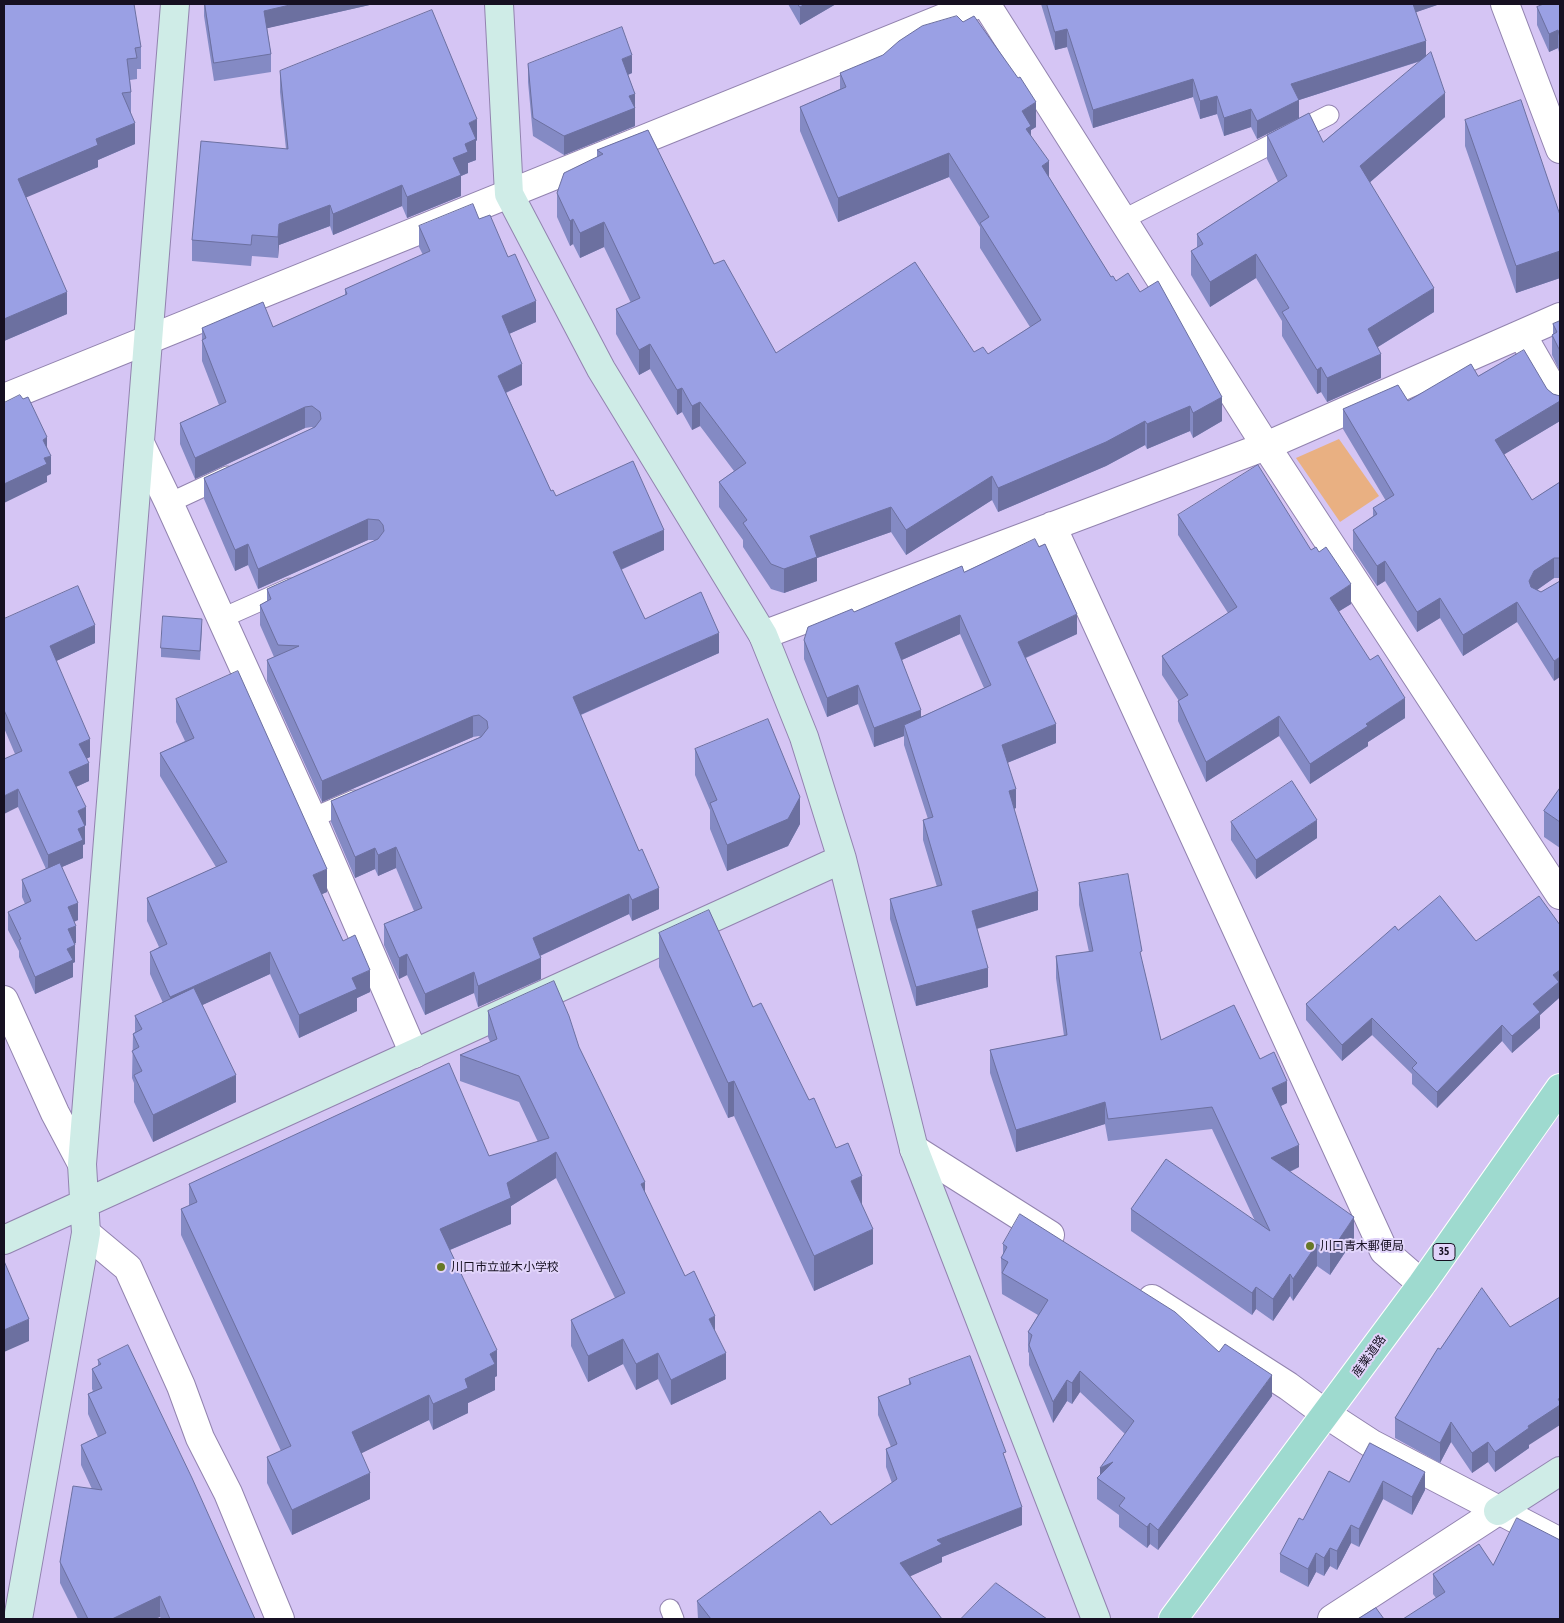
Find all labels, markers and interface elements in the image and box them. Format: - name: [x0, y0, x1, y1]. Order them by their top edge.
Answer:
- place label: 川口青木郵便局: [1320, 1239, 1404, 1253]
- marker: 川口青木郵便局: [1304, 1240, 1316, 1252]
- road number: 35: [1433, 1244, 1455, 1260]
- place label: 川口市立並木小学校: [451, 1260, 559, 1274]
- marker: 川口市立並木小学校: [435, 1261, 447, 1273]
- street label: 産業道路: [1349, 1332, 1389, 1380]

